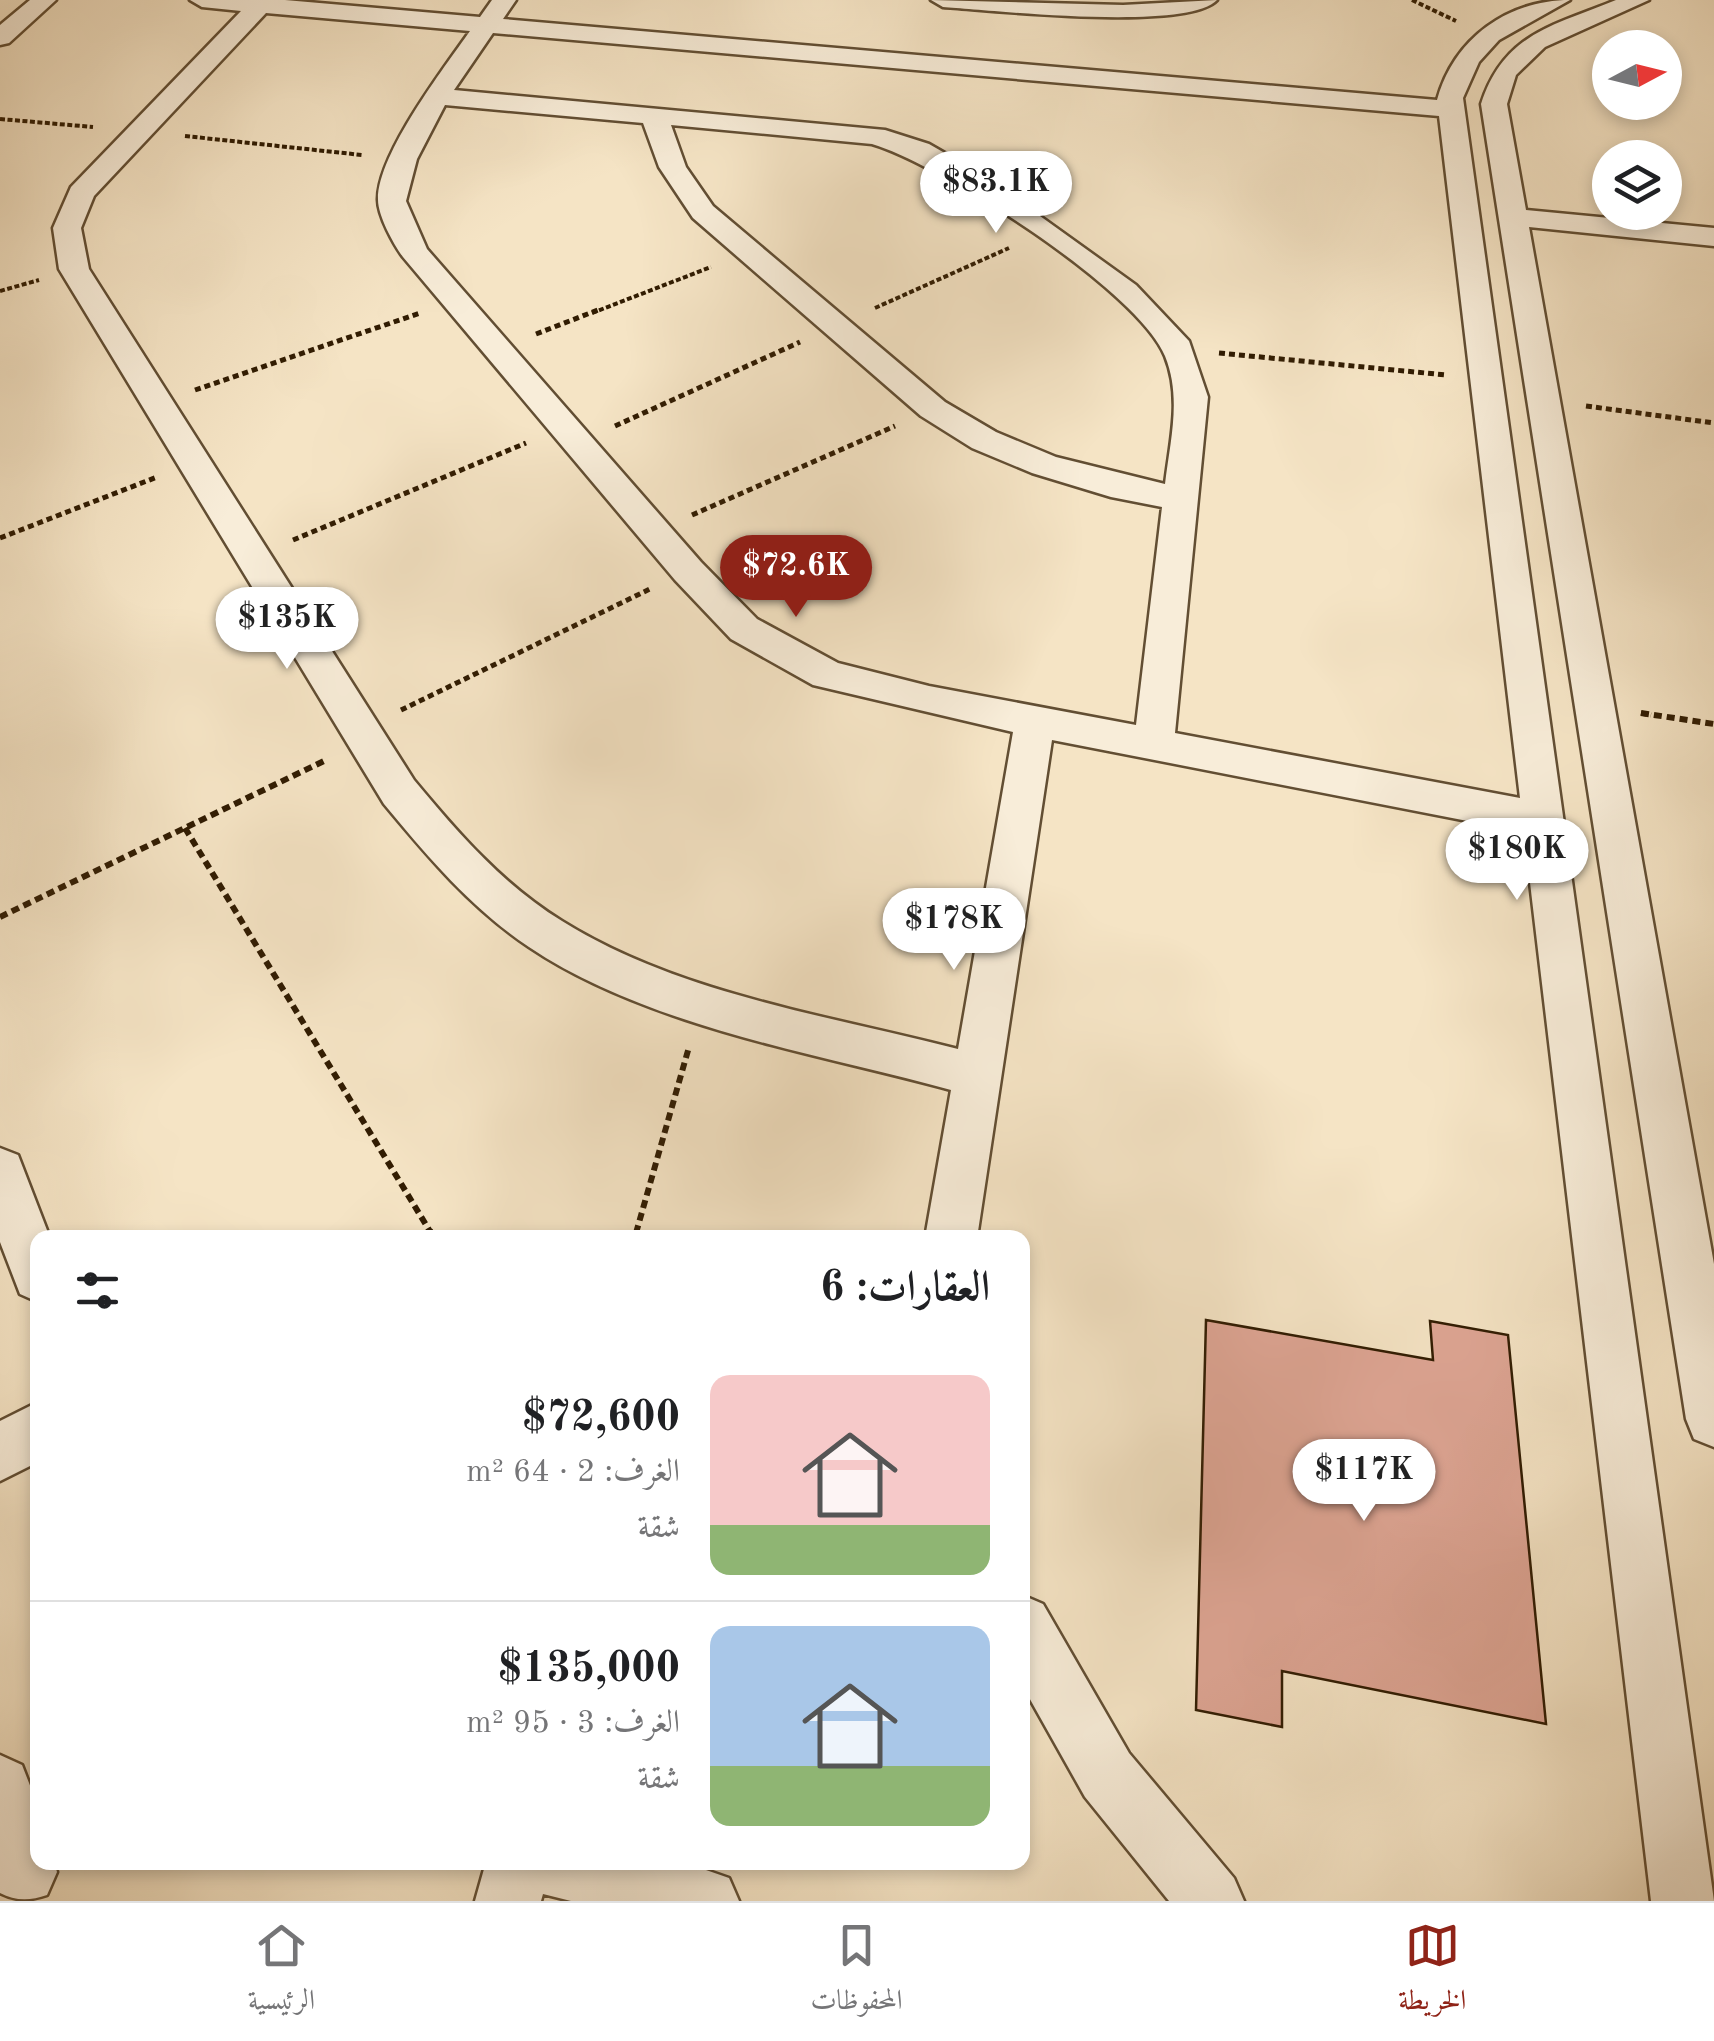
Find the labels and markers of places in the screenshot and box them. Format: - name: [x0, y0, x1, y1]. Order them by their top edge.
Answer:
- pin: $83.1K: [915, 151, 1077, 236]
- pin: $72.6K: [715, 535, 877, 620]
- pin: $135K: [217, 587, 357, 672]
- pin: $180K: [1447, 818, 1587, 903]
- pin: $178K: [884, 888, 1024, 973]
- pin: $117K: [1294, 1439, 1434, 1524]

